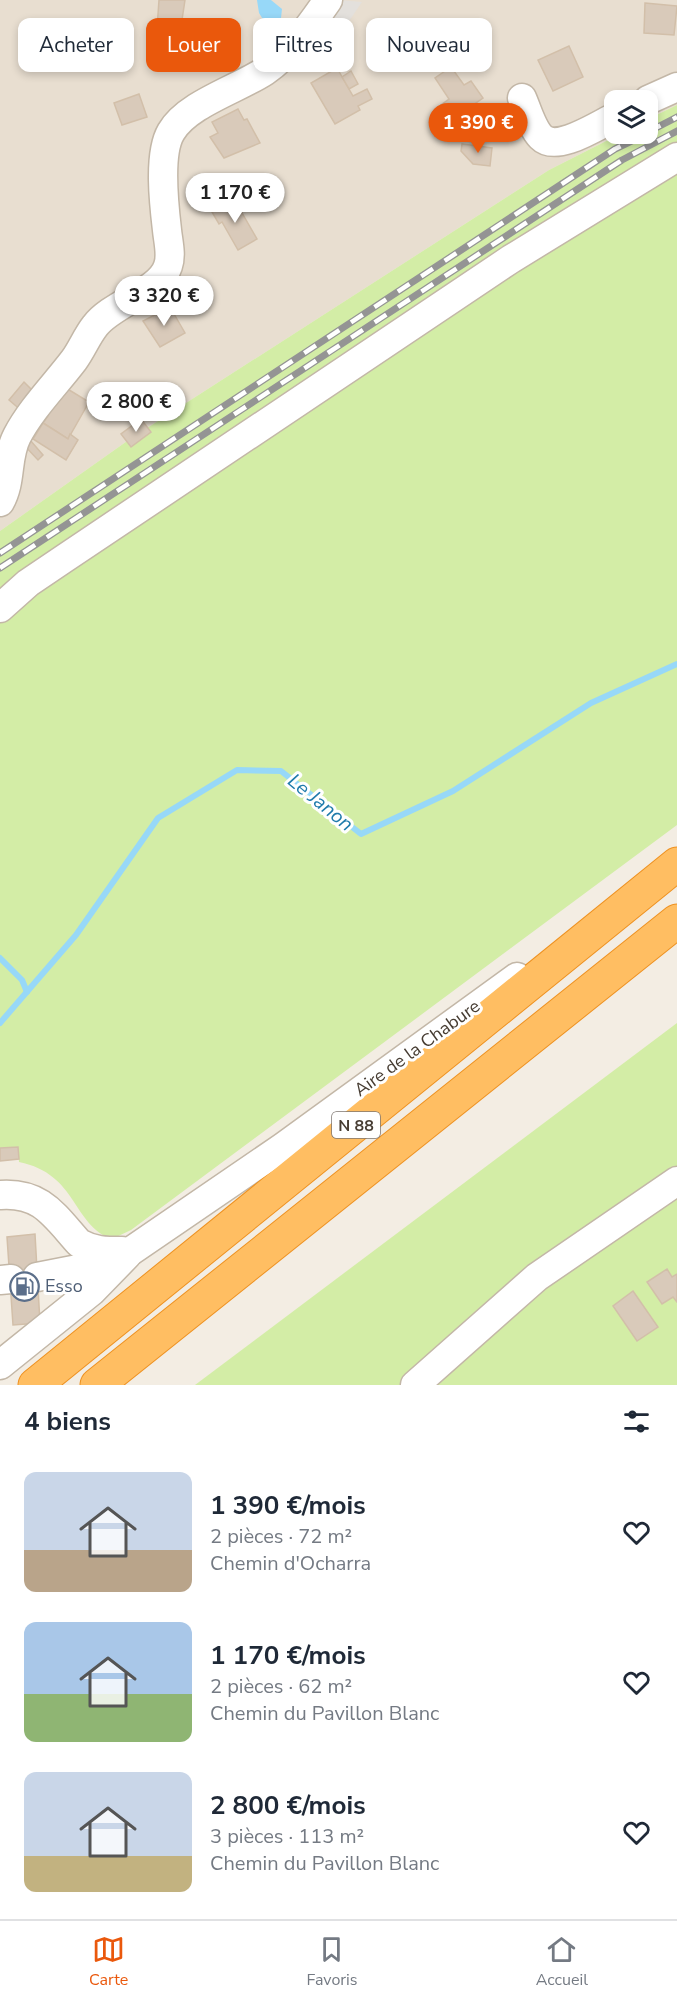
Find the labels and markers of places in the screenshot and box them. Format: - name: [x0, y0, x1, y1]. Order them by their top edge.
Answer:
- pin: 1 390 €: [423, 103, 533, 154]
- pin: 1 170 €: [180, 173, 290, 224]
- pin: 3 320 €: [109, 276, 219, 327]
- pin: 2 800 €: [81, 382, 191, 433]
- fuel station icon: Esso: [8, 1270, 40, 1302]
- place label: Esso: [45, 1274, 83, 1298]

